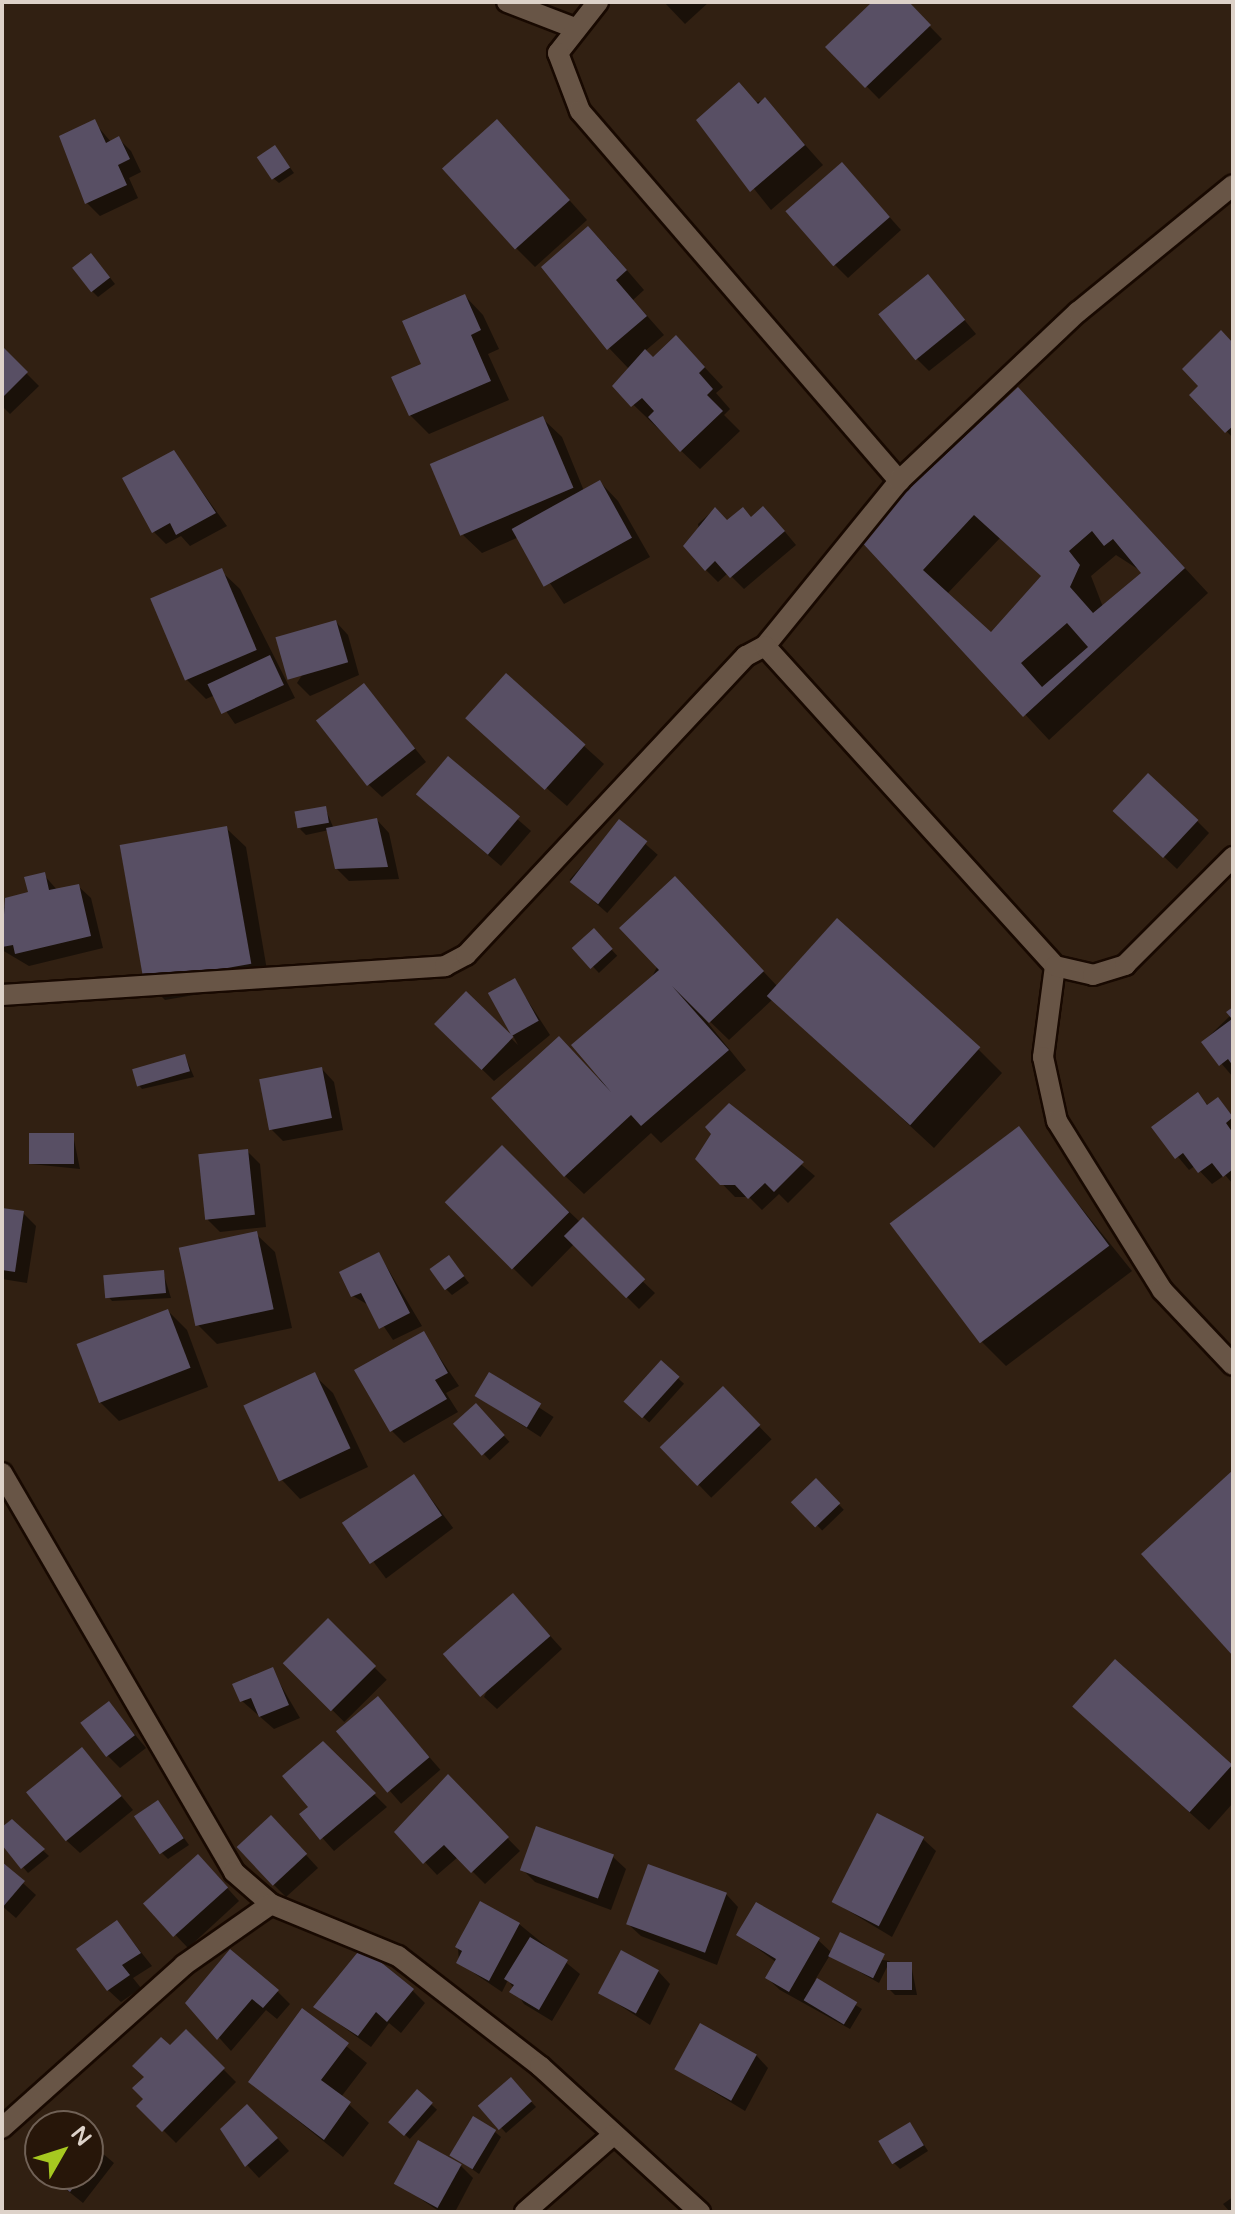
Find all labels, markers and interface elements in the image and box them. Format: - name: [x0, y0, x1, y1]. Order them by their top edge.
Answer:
- north arrow: [24, 2110, 104, 2190]
- text: N: [65, 2121, 97, 2151]

